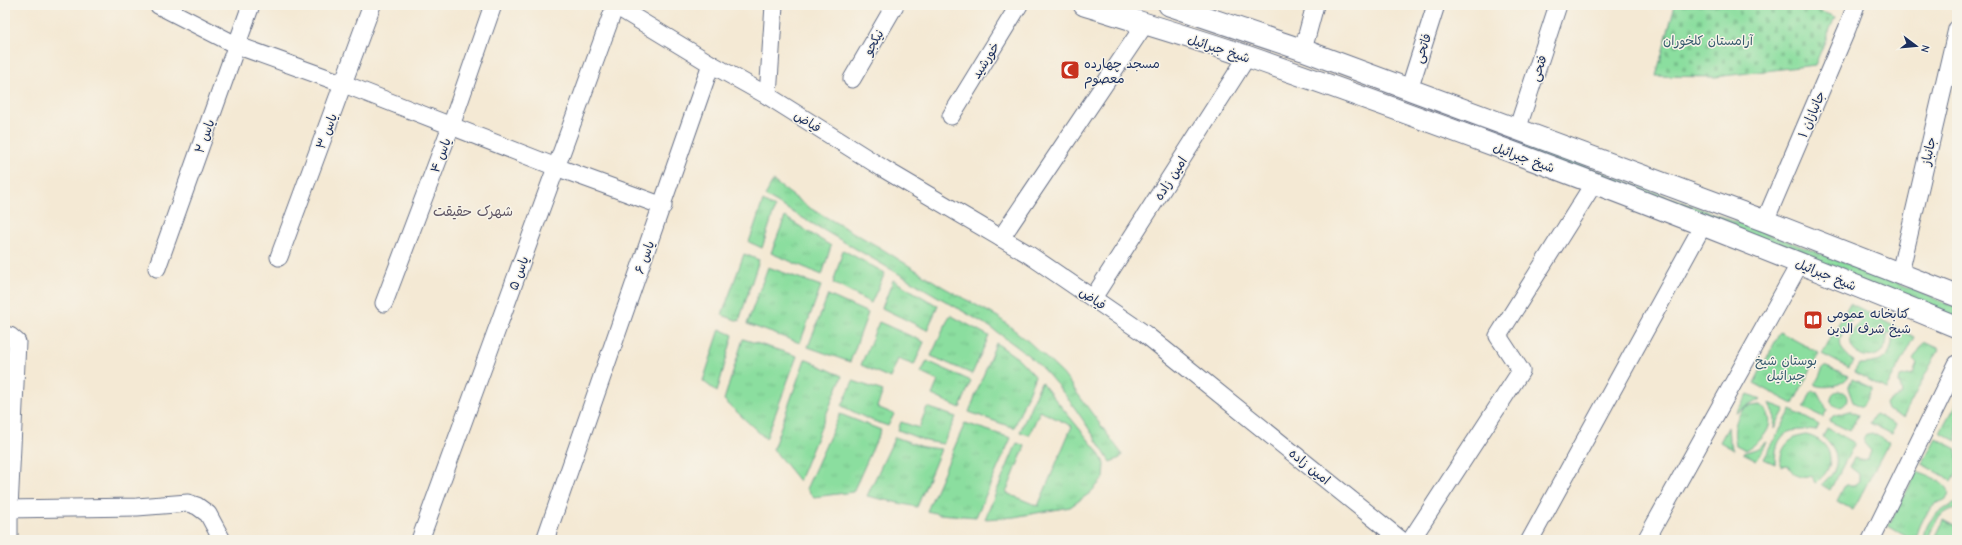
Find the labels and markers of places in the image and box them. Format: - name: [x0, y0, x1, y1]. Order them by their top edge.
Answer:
- place label: مسجد چهارده معصوم: [1084, 56, 1160, 89]
- mosque icon: مسجد چهارده معصوم: [1059, 59, 1081, 81]
- place label: کتابخانه عمومی شیخ شرف الدین: [1827, 306, 1911, 338]
- library icon: کتابخانه عمومی شیخ شرف الدین: [1802, 309, 1824, 331]

